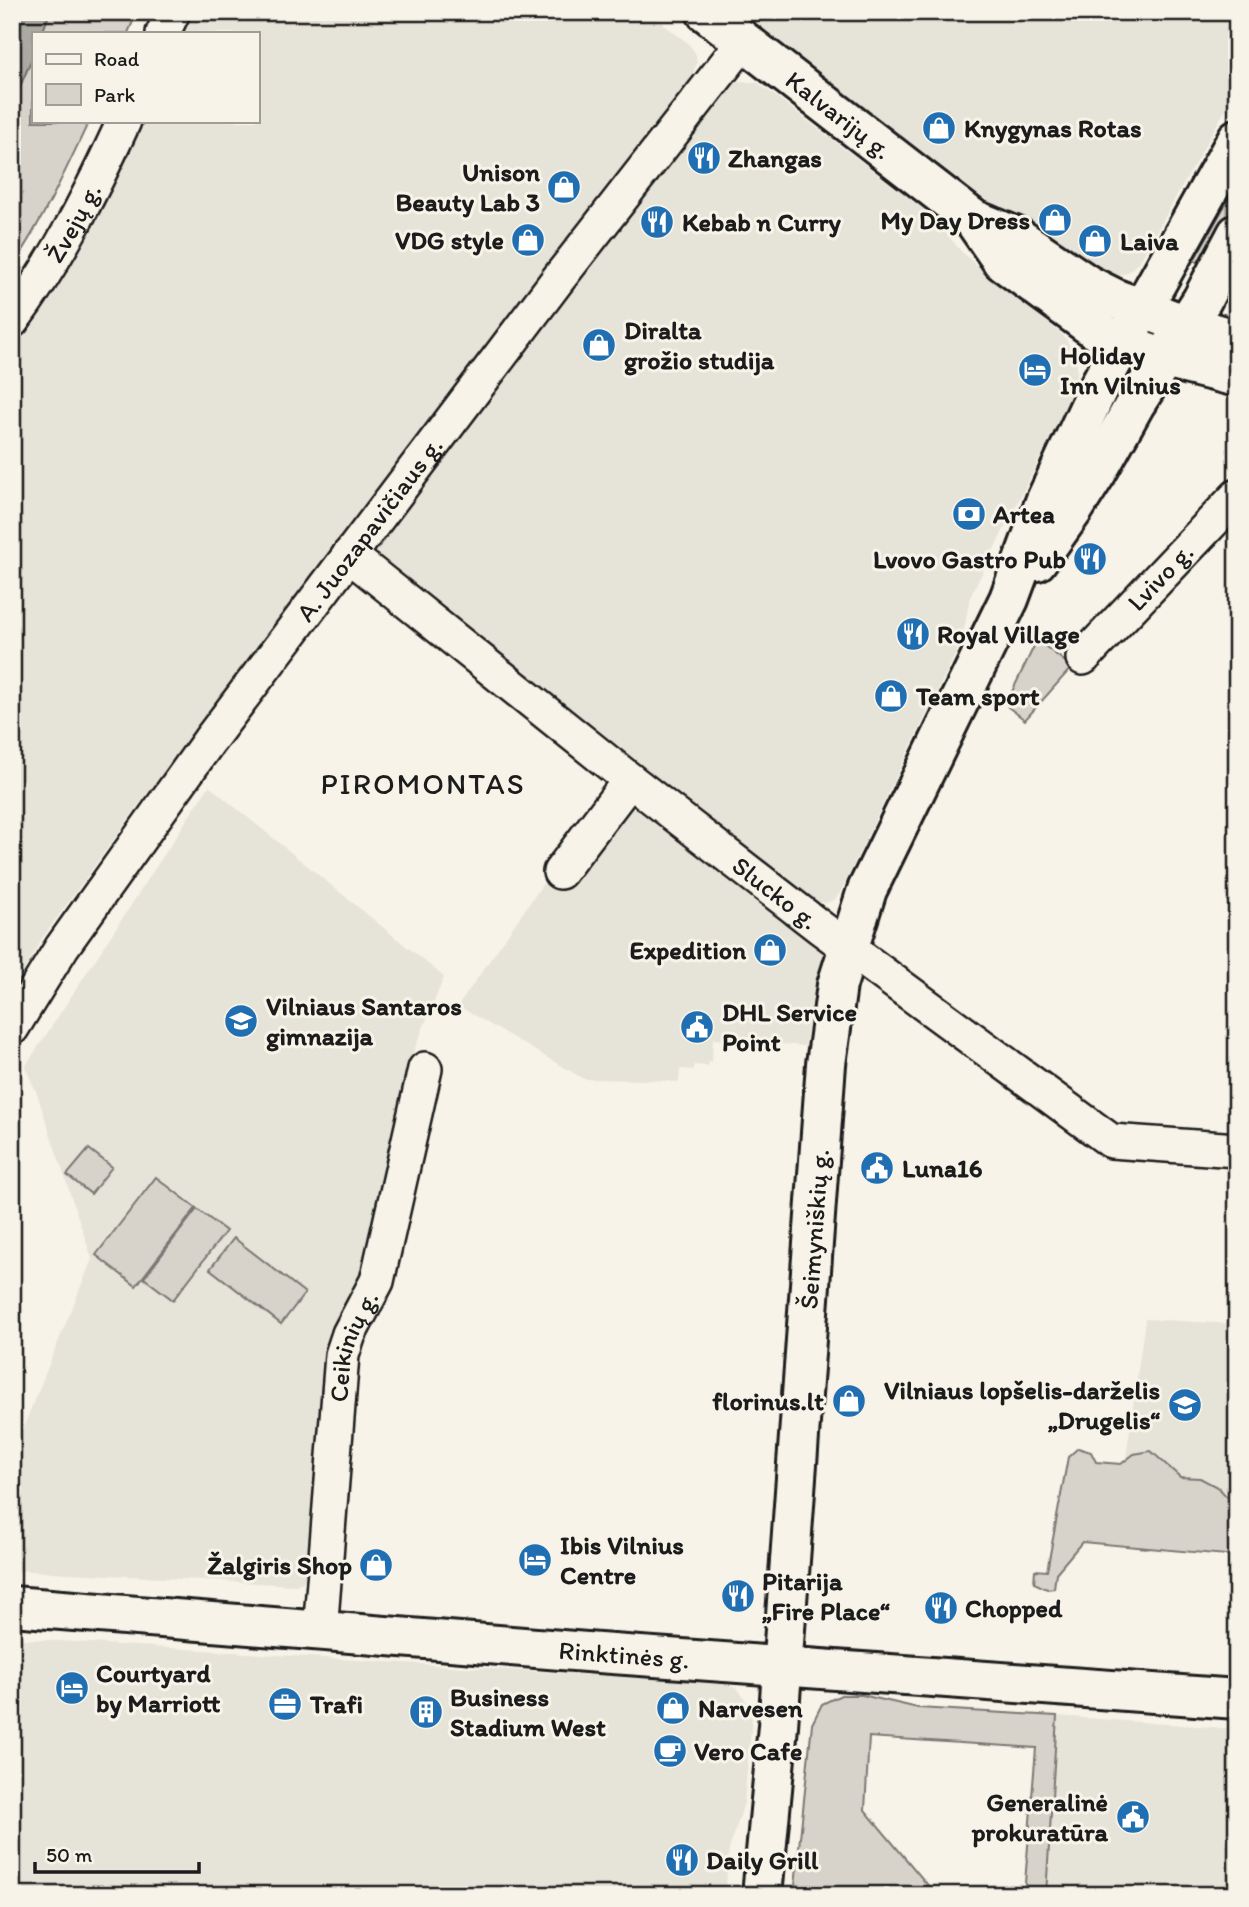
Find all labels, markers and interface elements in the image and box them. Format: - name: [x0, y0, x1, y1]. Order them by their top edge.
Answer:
- legend: [32, 32, 259, 122]
- text: Road: [94, 46, 140, 71]
- street label: Kalvarijų g.: [779, 64, 898, 166]
- text: Park: [94, 82, 136, 107]
- shop icon: Knygynas Rotas: [920, 109, 958, 147]
- place label: Knygynas Rotas: [964, 112, 1142, 144]
- restaurant icon: Zhangas: [685, 139, 723, 177]
- place label: Zhangas: [728, 142, 822, 174]
- place label: Unison Beauty Lab 3: [395, 156, 540, 218]
- shop icon: Unison Beauty Lab 3: [545, 168, 583, 206]
- street label: Žvejų g.: [39, 178, 108, 268]
- shop icon: My Day Dress: [1036, 201, 1074, 239]
- restaurant icon: Kebab n Curry: [638, 203, 676, 241]
- place label: My Day Dress: [880, 204, 1030, 236]
- place label: Kebab n Curry: [682, 206, 841, 238]
- shop icon: VDG style: [509, 221, 547, 259]
- shop icon: Laiva: [1076, 222, 1114, 260]
- place label: VDG style: [395, 224, 504, 256]
- place label: Laiva: [1120, 225, 1179, 257]
- place label: Diralta grožio studija: [624, 314, 775, 376]
- shop icon: Diralta grožio studija: [580, 326, 618, 364]
- place label: Holiday Inn Vilnius: [1060, 339, 1181, 401]
- hotel icon: Holiday Inn Vilnius: [1016, 351, 1054, 389]
- street label: A. Juozapavičiaus g.: [289, 430, 449, 628]
- bank icon: Artea: [950, 495, 988, 533]
- place label: Artea: [992, 498, 1055, 530]
- street label: Lvivo g.: [1120, 536, 1200, 618]
- restaurant icon: Lvovo Gastro Pub: [1071, 540, 1109, 578]
- place label: Lvovo Gastro Pub: [873, 543, 1066, 575]
- restaurant icon: Royal Village: [894, 615, 932, 653]
- place label: Royal Village: [937, 618, 1080, 650]
- shop icon: Team sport: [872, 677, 910, 715]
- place label: Team sport: [915, 680, 1040, 712]
- district label: PIROMONTAS: [320, 765, 526, 802]
- street label: Slucko g.: [726, 849, 825, 936]
- shop icon: Expedition: [751, 931, 789, 969]
- place label: Expedition: [630, 934, 746, 966]
- place label: Vilniaus Santaros gimnazija: [266, 990, 462, 1052]
- place label: DHL Service Point: [722, 996, 857, 1058]
- school or university icon: Vilniaus Santaros gimnazija: [222, 1002, 260, 1040]
- public building icon: DHL Service Point: [678, 1008, 716, 1046]
- street label: Šeimyniškių g.: [792, 1148, 836, 1310]
- public building icon: Luna16: [858, 1149, 896, 1187]
- place label: Luna16: [902, 1152, 983, 1184]
- street label: Ceikinių g.: [322, 1285, 385, 1403]
- place label: Vilniaus lopšelis-darželis „Drugelis“: [884, 1374, 1160, 1436]
- shop icon: florinus.lt: [830, 1382, 868, 1420]
- place label: florinus.lt: [712, 1385, 824, 1417]
- school or university icon: Vilniaus lopšelis-darželis „Drugelis“: [1166, 1386, 1204, 1424]
- place label: Ibis Vilnius Centre: [560, 1529, 684, 1591]
- hotel icon: Ibis Vilnius Centre: [516, 1541, 554, 1579]
- shop icon: Žalgiris Shop: [357, 1546, 395, 1584]
- place label: Žalgiris Shop: [207, 1549, 352, 1581]
- place label: Pitarija „Fire Place“: [762, 1565, 890, 1627]
- restaurant icon: Pitarija „Fire Place“: [719, 1577, 757, 1615]
- restaurant icon: Chopped: [922, 1589, 960, 1627]
- place label: Chopped: [965, 1592, 1063, 1624]
- street label: Rinktinės g.: [557, 1634, 691, 1675]
- place label: Courtyard by Marriott: [96, 1657, 221, 1719]
- hotel icon: Courtyard by Marriott: [53, 1669, 91, 1707]
- place label: Business Stadium West: [450, 1681, 606, 1743]
- office icon: Trafi: [266, 1685, 304, 1723]
- place label: Trafi: [309, 1688, 363, 1720]
- shop icon: Narvesen: [654, 1689, 692, 1727]
- place label: Narvesen: [698, 1692, 803, 1724]
- building icon: Business Stadium West: [407, 1693, 445, 1731]
- cafe icon: Vero Cafe: [651, 1732, 689, 1770]
- place label: Vero Cafe: [694, 1735, 802, 1767]
- place label: Generalinė prokuratūra: [971, 1786, 1108, 1848]
- public building icon: Generalinė prokuratūra: [1114, 1798, 1152, 1836]
- scale bar: [35, 1830, 200, 1874]
- restaurant icon: Daily Grill: [663, 1841, 701, 1879]
- text: 50 m: [46, 1842, 93, 1867]
- place label: Daily Grill: [706, 1844, 819, 1876]

